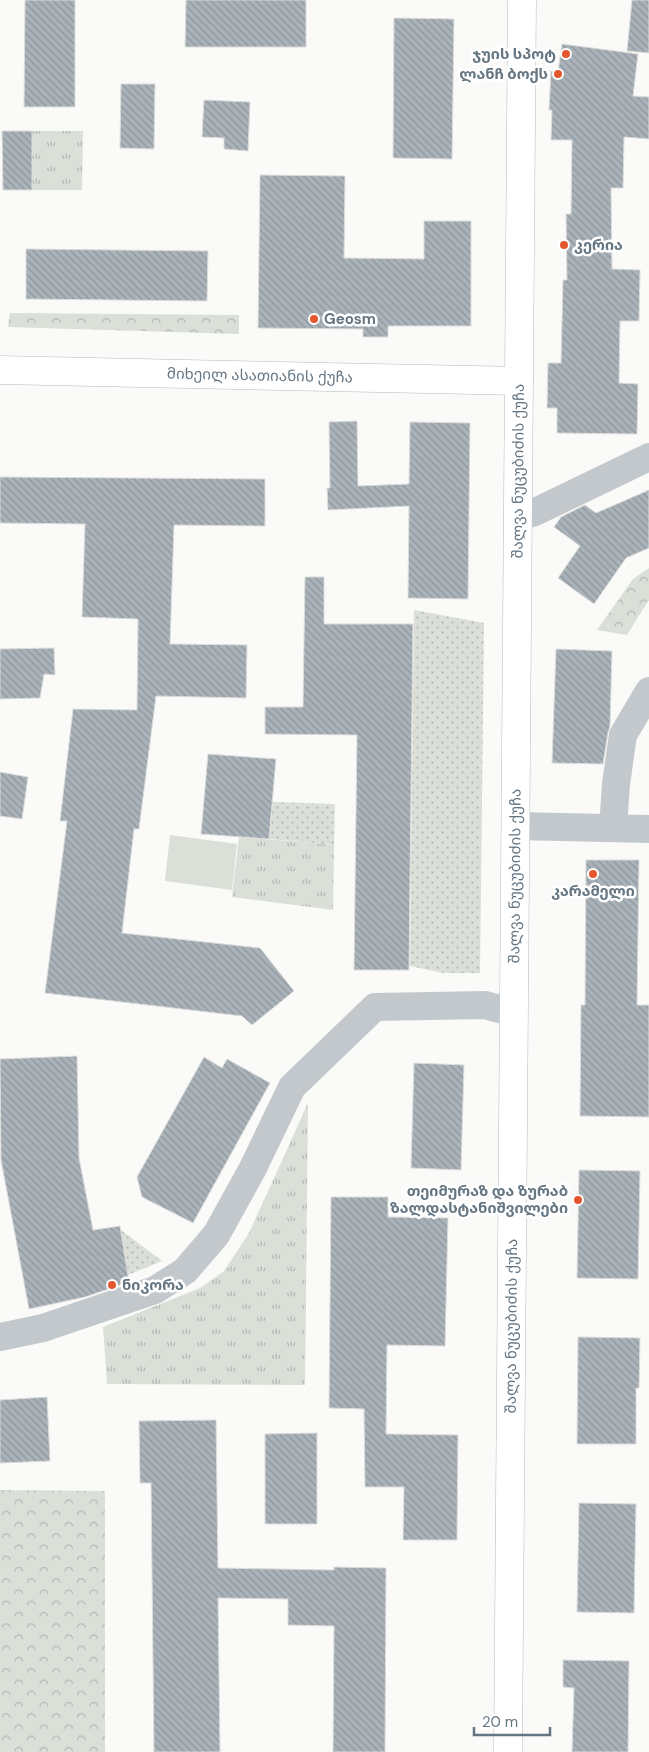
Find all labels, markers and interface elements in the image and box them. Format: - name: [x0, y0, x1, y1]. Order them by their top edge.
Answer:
- place label: ჯუის სპოტ: [472, 44, 556, 64]
- marker: ჯუის სპოტ: [560, 48, 572, 60]
- place label: ლანჩ ბოქს: [459, 64, 548, 84]
- marker: ლანჩ ბოქს: [552, 68, 564, 80]
- place label: კერია: [574, 235, 623, 255]
- marker: კერია: [558, 239, 570, 251]
- place label: Geosm: [324, 309, 376, 329]
- marker: Geosm: [308, 313, 320, 325]
- street label: მიხეილ ასათიანის ქუჩა: [167, 364, 353, 387]
- street label: შალვა ნუცუბიძის ქუჩა: [508, 384, 529, 559]
- street label: შალვა ნუცუბიძის ქუჩა: [504, 789, 526, 963]
- marker: კარამელი: [587, 868, 599, 880]
- place label: კარამელი: [551, 881, 635, 901]
- place label: თეიმურაზ და ზურაბ ზალდასტანიშვილები: [390, 1181, 568, 1218]
- marker: თეიმურაზ და ზურაბ ზალდასტანიშვილები: [572, 1194, 584, 1206]
- street label: შალვა ნუცუბიძის ქუჩა: [501, 1239, 522, 1413]
- place label: ნიკორა: [122, 1275, 184, 1295]
- marker: ნიკორა: [106, 1279, 118, 1291]
- scale bar: [474, 1704, 550, 1736]
- text: 20 m: [482, 1712, 518, 1732]

